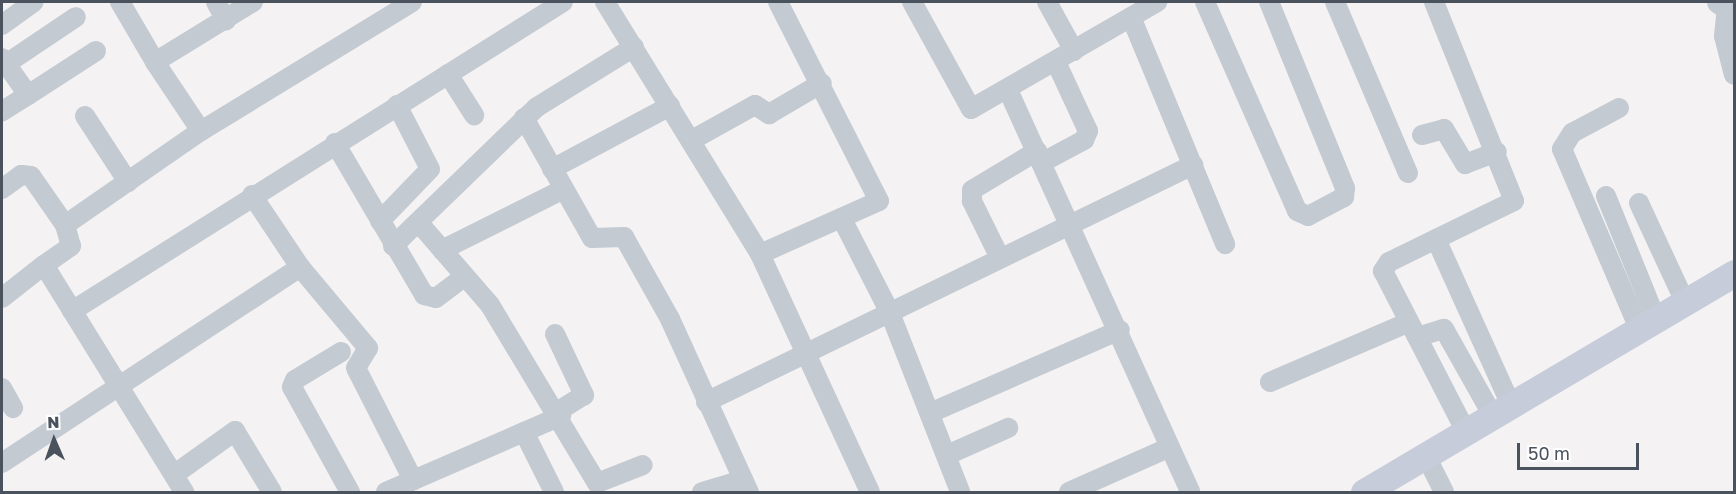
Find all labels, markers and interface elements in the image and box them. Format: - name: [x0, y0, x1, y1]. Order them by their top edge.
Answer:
- north arrow: [24, 410, 84, 470]
- text: N: [47, 412, 60, 432]
- scale bar: [1520, 431, 1642, 469]
- text: 50 m: [1528, 442, 1570, 464]

